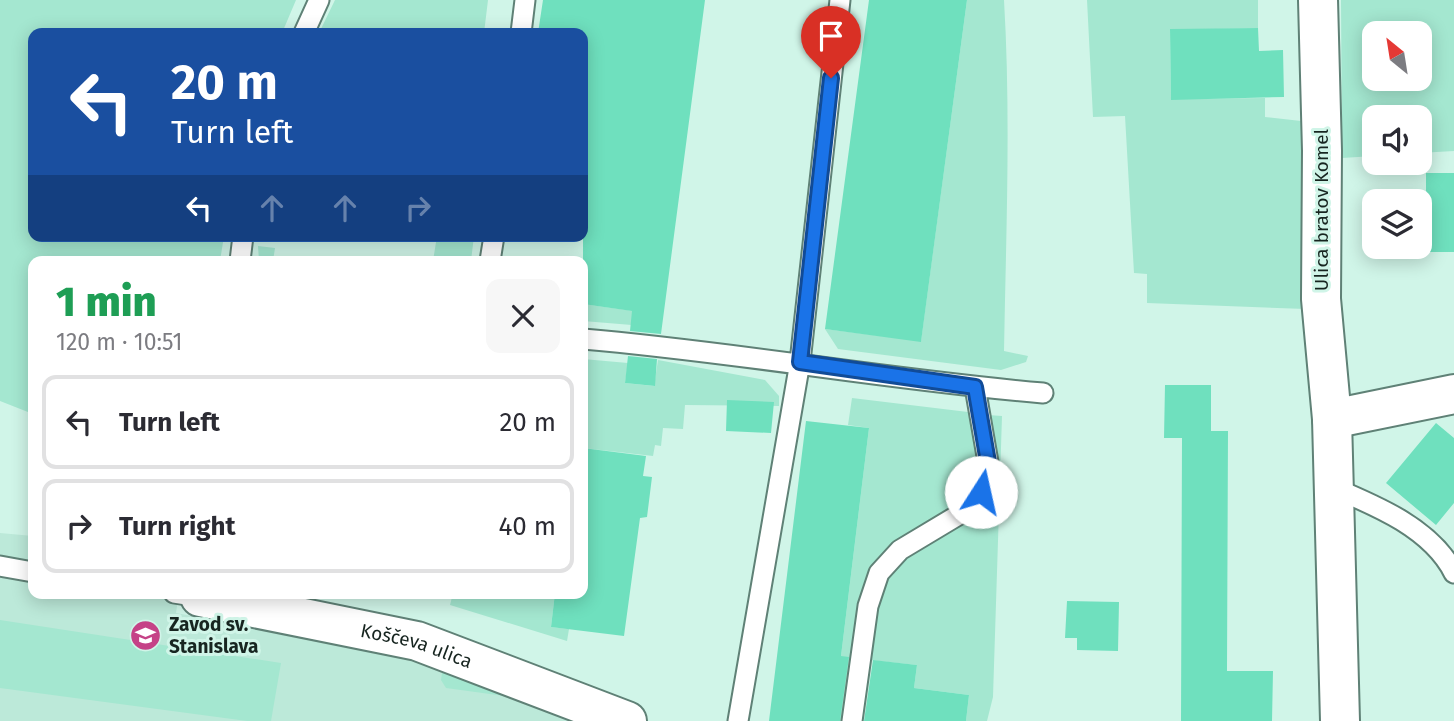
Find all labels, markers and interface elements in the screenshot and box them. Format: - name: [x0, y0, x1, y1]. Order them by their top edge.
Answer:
- pin: [801, 6, 861, 78]
- icon: arrive: [812, 17, 850, 55]
- north arrow: [1362, 21, 1432, 91]
- map controls: [1362, 21, 1432, 259]
- text: 20 m: [171, 53, 278, 112]
- icon: left: [56, 56, 147, 147]
- button: sound: [1362, 105, 1432, 175]
- text: Turn left: [171, 113, 293, 151]
- street label: Ulica bratov Komel: [1310, 128, 1333, 291]
- icon: left: [180, 189, 218, 227]
- icon: ahead: [253, 189, 291, 227]
- icon: ahead: [326, 189, 364, 227]
- icon: right: [399, 189, 437, 227]
- button: layers: [1362, 189, 1432, 259]
- text: 1 min: [56, 277, 157, 327]
- button: close: [486, 279, 560, 353]
- text: 120 m · 10:51: [56, 328, 182, 356]
- icon: left: [60, 403, 98, 441]
- text: Turn left: [119, 407, 220, 438]
- text: 20 m: [499, 407, 556, 438]
- position arrow: [944, 455, 1018, 529]
- icon: right: [60, 507, 98, 545]
- text: Turn right: [119, 511, 236, 542]
- text: 40 m: [498, 511, 556, 542]
- place label: Zavod sv. Stanislava: [169, 613, 258, 658]
- school or university icon: Zavod sv. Stanislava: [129, 618, 163, 652]
- street label: Koščeva ulica: [359, 619, 475, 673]

